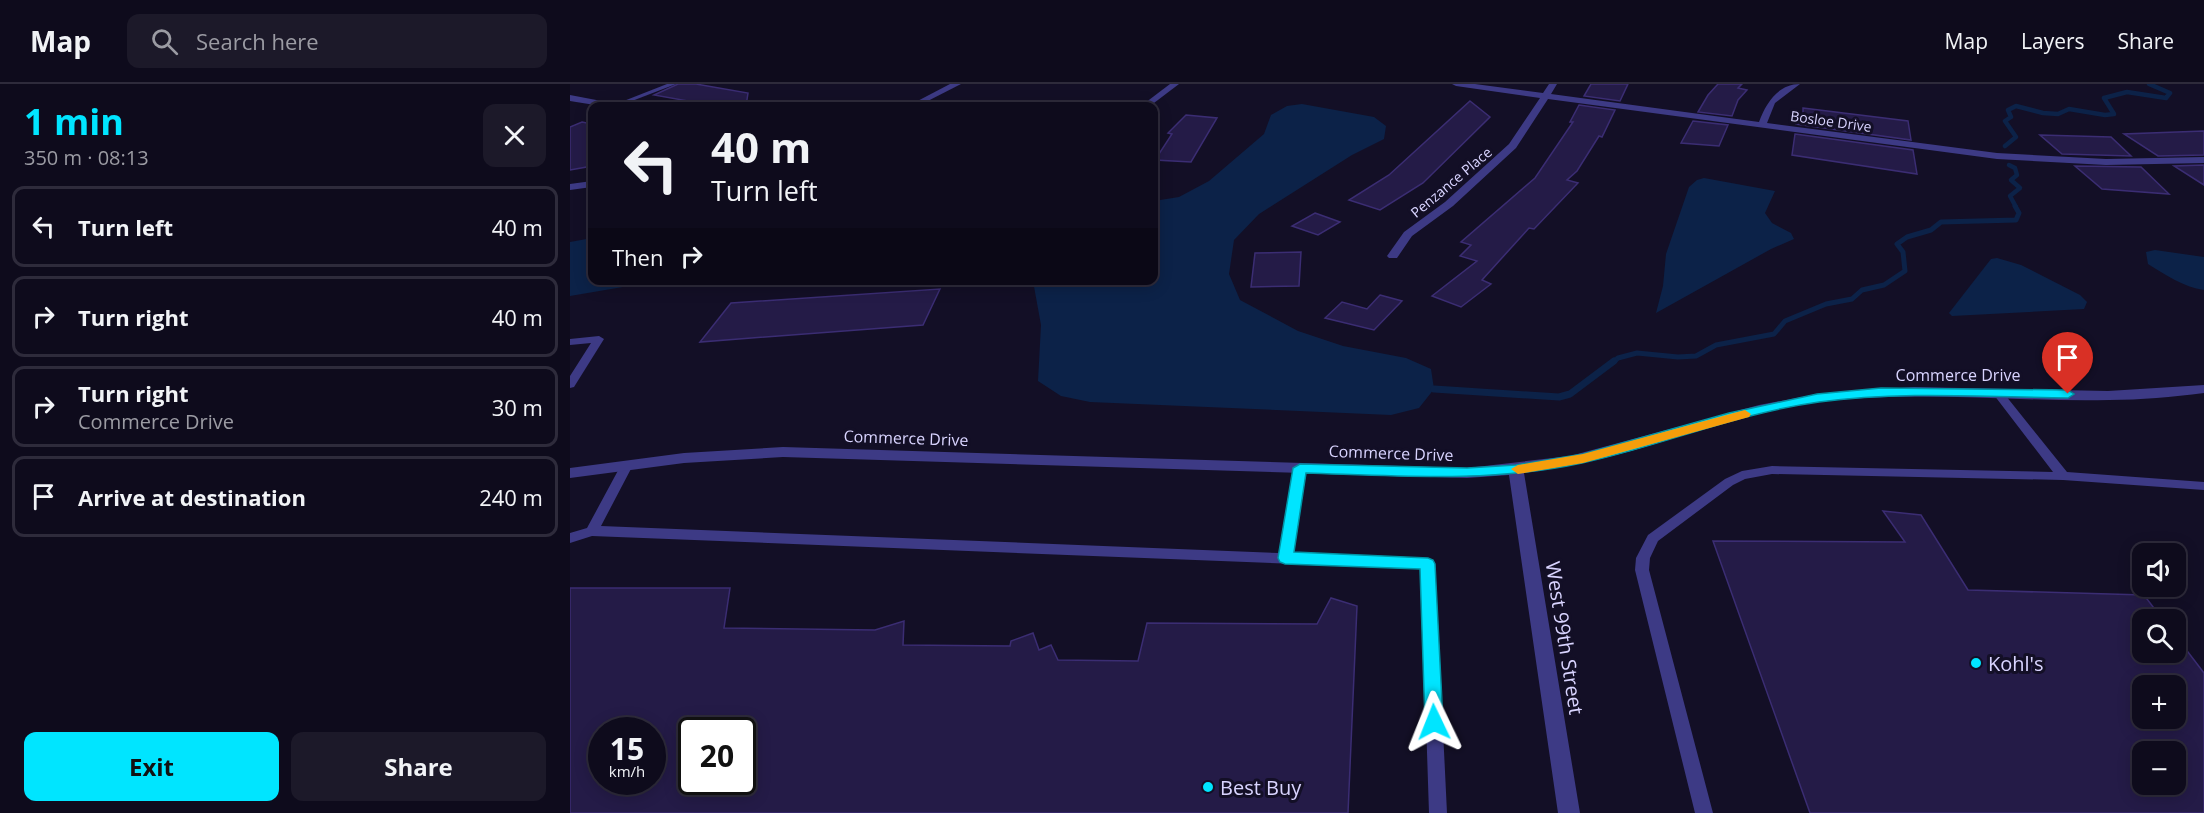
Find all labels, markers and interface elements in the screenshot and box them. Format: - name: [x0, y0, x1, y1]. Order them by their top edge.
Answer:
- search box: [127, 14, 547, 68]
- text: Map: [30, 22, 91, 60]
- icon: search: [148, 25, 181, 58]
- text: Search here: [196, 26, 319, 56]
- text: Map: [1945, 27, 1988, 55]
- text: Layers: [2021, 27, 2085, 55]
- text: Share: [2118, 27, 2174, 55]
- text: 1 min: [24, 97, 124, 146]
- button: close: [483, 104, 546, 167]
- street label: Bosloe Drive: [1789, 106, 1873, 136]
- text: 40 m: [711, 118, 811, 175]
- icon: left: [612, 126, 690, 204]
- street label: Penzance Place: [1406, 142, 1496, 222]
- text: 350 m · 08:13: [24, 144, 149, 171]
- text: Turn left: [711, 172, 818, 209]
- icon: left: [27, 210, 60, 243]
- text: Turn left: [78, 212, 173, 242]
- text: 40 m: [492, 212, 543, 242]
- icon: right: [675, 240, 708, 273]
- text: Then: [612, 242, 663, 272]
- icon: right: [27, 300, 60, 333]
- text: Turn right: [78, 302, 189, 332]
- text: 40 m: [492, 302, 543, 332]
- pin: [2042, 332, 2093, 394]
- icon: arrive: [2051, 341, 2084, 374]
- street label: Commerce Drive: [1896, 364, 2020, 386]
- text: Turn right: [78, 378, 189, 408]
- icon: right: [27, 390, 60, 423]
- text: 30 m: [492, 392, 543, 422]
- text: Commerce Drive: [78, 408, 234, 435]
- street label: Commerce Drive: [843, 425, 969, 451]
- street label: Commerce Drive: [1328, 440, 1454, 466]
- icon: arrive: [27, 480, 60, 513]
- text: Arrive at destination: [78, 482, 306, 512]
- text: 240 m: [479, 482, 543, 512]
- map controls: [2132, 543, 2186, 795]
- button: sound: [2132, 543, 2186, 597]
- street label: West 99th Street: [1540, 559, 1590, 717]
- button: search: [2132, 609, 2186, 663]
- place label: Kohl's: [1988, 650, 2044, 677]
- marker: Kohl's: [1969, 656, 1983, 670]
- button: +: [2132, 675, 2186, 729]
- position arrow: [1402, 690, 1466, 754]
- speed limit sign: 20: [678, 717, 756, 795]
- text: 15: [610, 728, 644, 769]
- button: Exit: [24, 732, 279, 801]
- button: Share: [291, 732, 546, 801]
- button: −: [2132, 741, 2186, 795]
- text: km/h: [609, 761, 645, 781]
- place label: Best Buy: [1220, 774, 1302, 801]
- marker: Best Buy: [1201, 780, 1215, 794]

